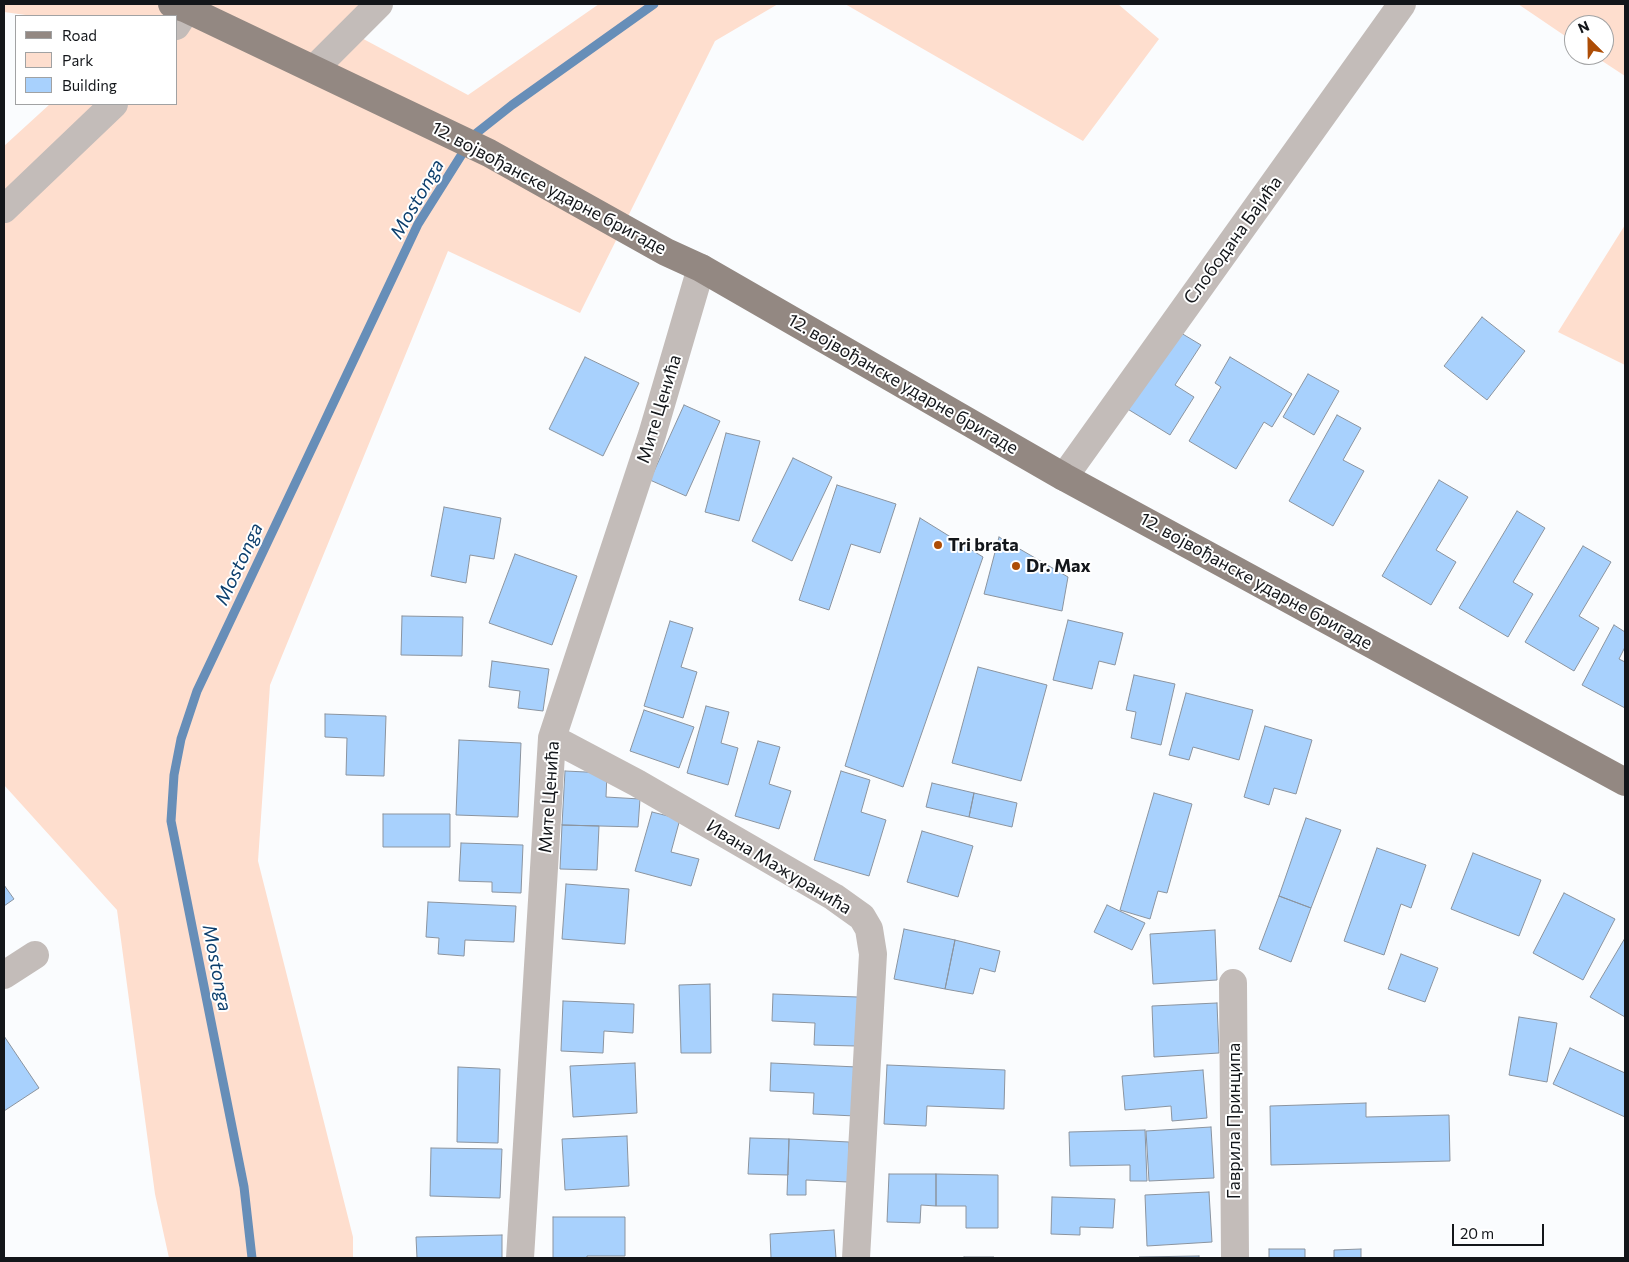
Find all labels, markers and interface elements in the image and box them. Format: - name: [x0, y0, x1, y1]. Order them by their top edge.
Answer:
- legend: [15, 15, 178, 105]
- north arrow: [1564, 15, 1614, 65]
- text: N: [1575, 17, 1591, 37]
- text: Road: [62, 26, 97, 44]
- text: Park: [62, 51, 93, 69]
- text: Building: [62, 76, 117, 94]
- street label: 12. војвођанске ударне бригаде: [428, 117, 670, 259]
- water label: Mostonga: [385, 155, 449, 243]
- street label: Слободана Бајића: [1179, 172, 1287, 308]
- street label: 12. војвођанске ударне бригаде: [784, 309, 1022, 459]
- street label: Мите Ценића: [632, 352, 686, 466]
- street label: 12. војвођанске ударне бригаде: [1136, 508, 1376, 654]
- water label: Mostonga: [210, 519, 268, 609]
- place label: Tri brata: [948, 534, 1019, 556]
- marker: Tri brata: [932, 539, 944, 551]
- place label: Dr. Max: [1026, 555, 1091, 577]
- marker: Dr. Max: [1010, 560, 1022, 572]
- street label: Мите Ценића: [534, 740, 564, 854]
- street label: Ивана Мажуранића: [703, 815, 855, 919]
- water label: Mostonga: [197, 923, 237, 1013]
- street label: Гаврила Принципа: [1223, 1043, 1245, 1199]
- scale bar: [1454, 1214, 1546, 1246]
- text: 20 m: [1460, 1224, 1494, 1242]

